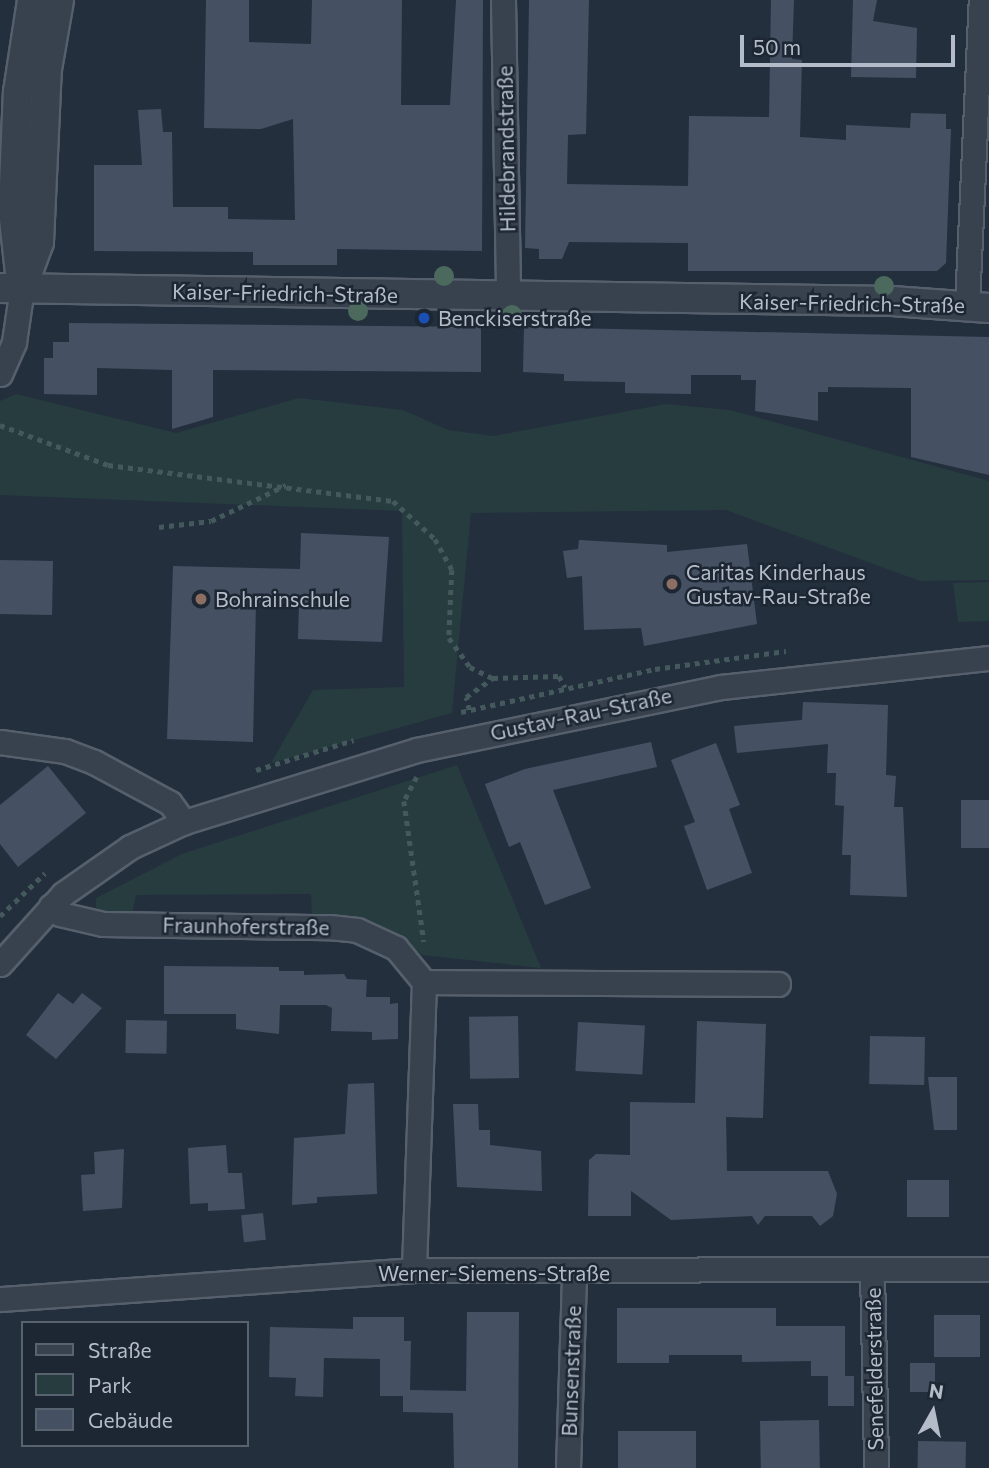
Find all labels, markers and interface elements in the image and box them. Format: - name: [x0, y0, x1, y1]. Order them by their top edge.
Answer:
- scale bar: [744, 21, 959, 65]
- text: 50 m: [753, 34, 801, 59]
- street label: Hildebrandstraße: [492, 66, 520, 232]
- street label: Kaiser-Friedrich-Straße: [172, 278, 398, 308]
- street label: Kaiser-Friedrich-Straße: [739, 288, 965, 318]
- place label: Benckiserstraße: [438, 305, 592, 331]
- marker: Benckiserstraße: [416, 310, 432, 326]
- place label: Caritas Kinderhaus Gustav-Rau-Straße: [686, 559, 871, 609]
- marker: Caritas Kinderhaus Gustav-Rau-Straße: [664, 576, 680, 592]
- place label: Bohrainschule: [215, 586, 350, 612]
- marker: Bohrainschule: [193, 591, 209, 607]
- street label: Gustav-Rau-Straße: [488, 682, 674, 746]
- street label: Fraunhoferstraße: [162, 912, 330, 940]
- street label: Werner-Siemens-Straße: [378, 1260, 610, 1286]
- street label: Senefelderstraße: [860, 1287, 888, 1451]
- street label: Bunsenstraße: [556, 1305, 586, 1437]
- legend: [21, 1321, 248, 1447]
- text: Straße: [88, 1337, 152, 1362]
- text: Park: [88, 1372, 132, 1397]
- north arrow: [898, 1377, 968, 1447]
- text: N: [928, 1378, 945, 1403]
- text: Gebäude: [88, 1407, 173, 1432]

